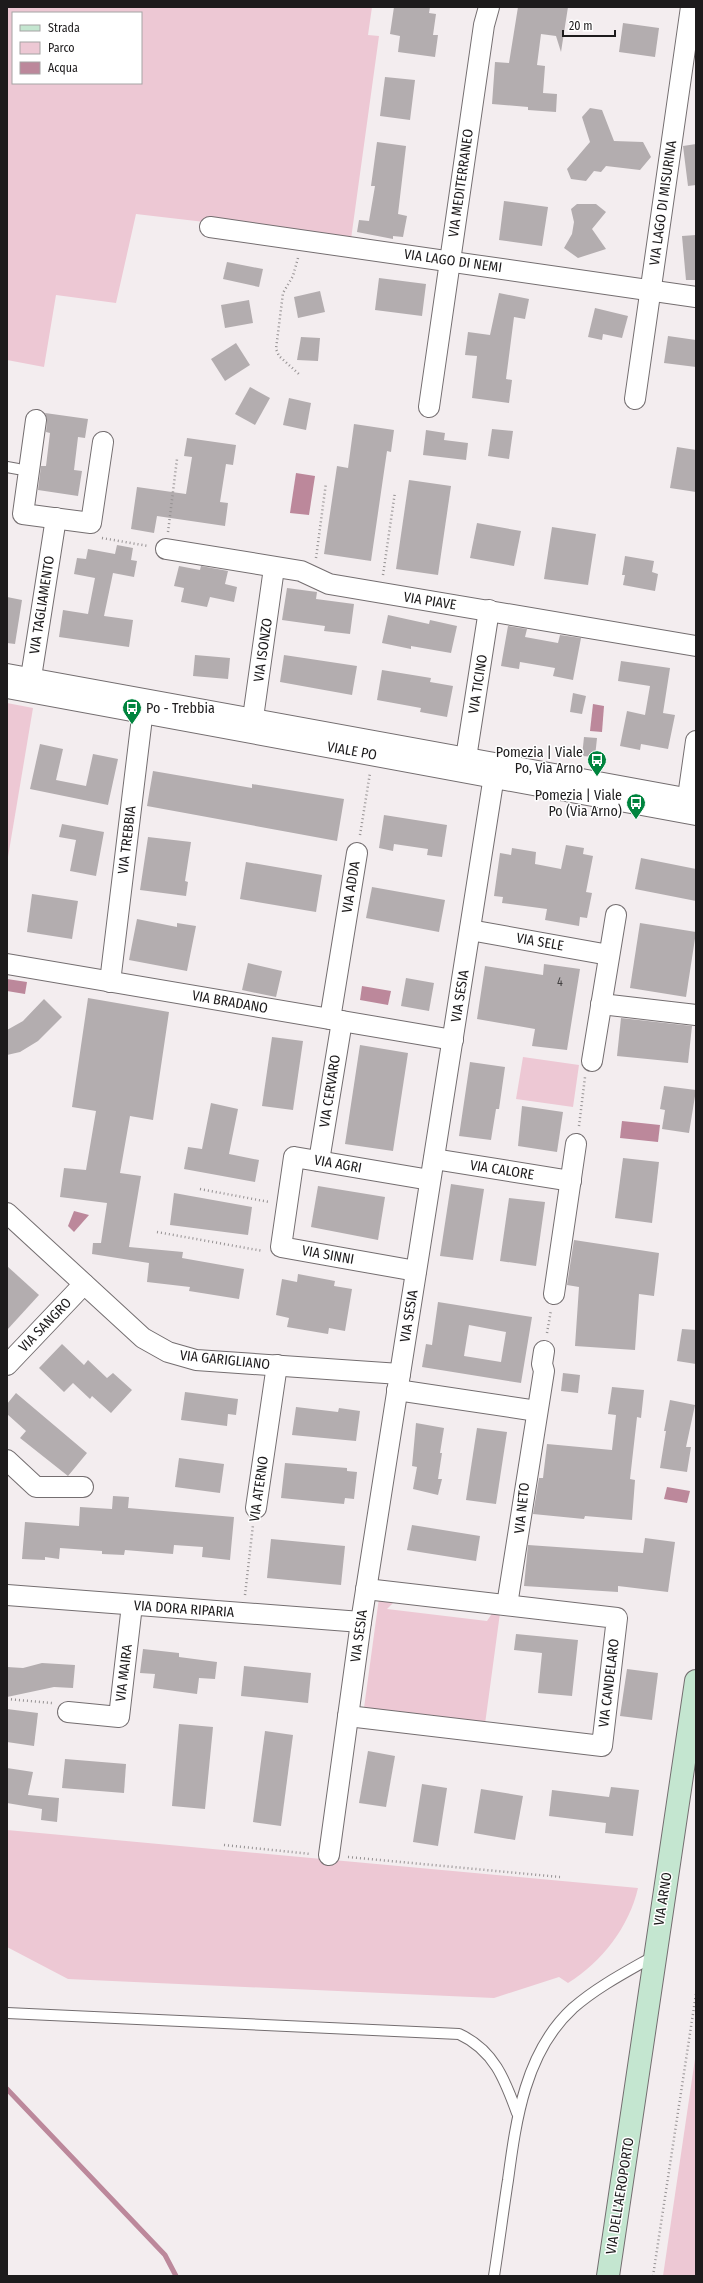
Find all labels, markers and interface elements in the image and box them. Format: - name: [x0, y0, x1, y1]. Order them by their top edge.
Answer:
- legend: [12, 12, 142, 84]
- scale bar: [563, 12, 615, 38]
- text: 20 m: [569, 19, 593, 33]
- text: Strada: [48, 21, 80, 35]
- text: Parco: [48, 41, 75, 55]
- text: Acqua: [48, 61, 78, 75]
- street label: VIA MEDITERRANEO: [445, 128, 477, 238]
- street label: VIA LAGO DI MISURINA: [646, 139, 680, 267]
- street label: VIA LAGO DI NEMI: [403, 246, 503, 276]
- street label: VIA TAGLIAMENTO: [26, 554, 58, 655]
- street label: VIA PIAVE: [402, 588, 458, 614]
- street label: VIA ISONZO: [250, 617, 276, 683]
- street label: VIA TICINO: [465, 653, 491, 715]
- bus stop icon: Po - Trebbia: [121, 697, 143, 725]
- place label: Po - Trebbia: [146, 700, 215, 717]
- street label: VIALE PO: [326, 738, 378, 764]
- place label: Pomezia | Viale Po, Via Arno: [496, 744, 583, 777]
- bus stop icon: Pomezia | Viale Po, Via Arno: [586, 749, 608, 777]
- place label: Pomezia | Viale Po (Via Arno): [535, 787, 622, 820]
- bus stop icon: Pomezia | Viale Po (Via Arno): [625, 792, 647, 820]
- street label: VIA TREBBIA: [114, 804, 140, 875]
- street label: VIA ADDA: [339, 859, 364, 914]
- street label: VIA SELE: [515, 929, 565, 955]
- street label: VIA SESIA: [447, 968, 473, 1023]
- house number: 4: [557, 975, 563, 989]
- street label: VIA BRADANO: [191, 987, 269, 1017]
- street label: VIA CERVARO: [316, 1053, 344, 1129]
- street label: VIA AGRI: [313, 1151, 363, 1177]
- street label: VIA CALORE: [469, 1157, 536, 1184]
- street label: VIA SINNI: [301, 1242, 355, 1268]
- street label: VIA SESIA: [396, 1288, 422, 1343]
- street label: VIA SANGRO: [15, 1294, 75, 1356]
- street label: VIA GARIGLIANO: [179, 1347, 271, 1373]
- street label: VIA ATERNO: [246, 1455, 272, 1523]
- street label: VIA NETO: [511, 1481, 533, 1534]
- street label: VIA DORA RIPARIA: [133, 1597, 235, 1621]
- street label: VIA SESIA: [347, 1608, 371, 1663]
- street label: VIA CANDELARO: [595, 1638, 623, 1728]
- street label: VIA MAIRA: [112, 1643, 136, 1703]
- street label: VIA ARNO: [650, 1871, 676, 1927]
- street label: VIA DELL'AEROPORTO: [602, 2136, 638, 2256]

